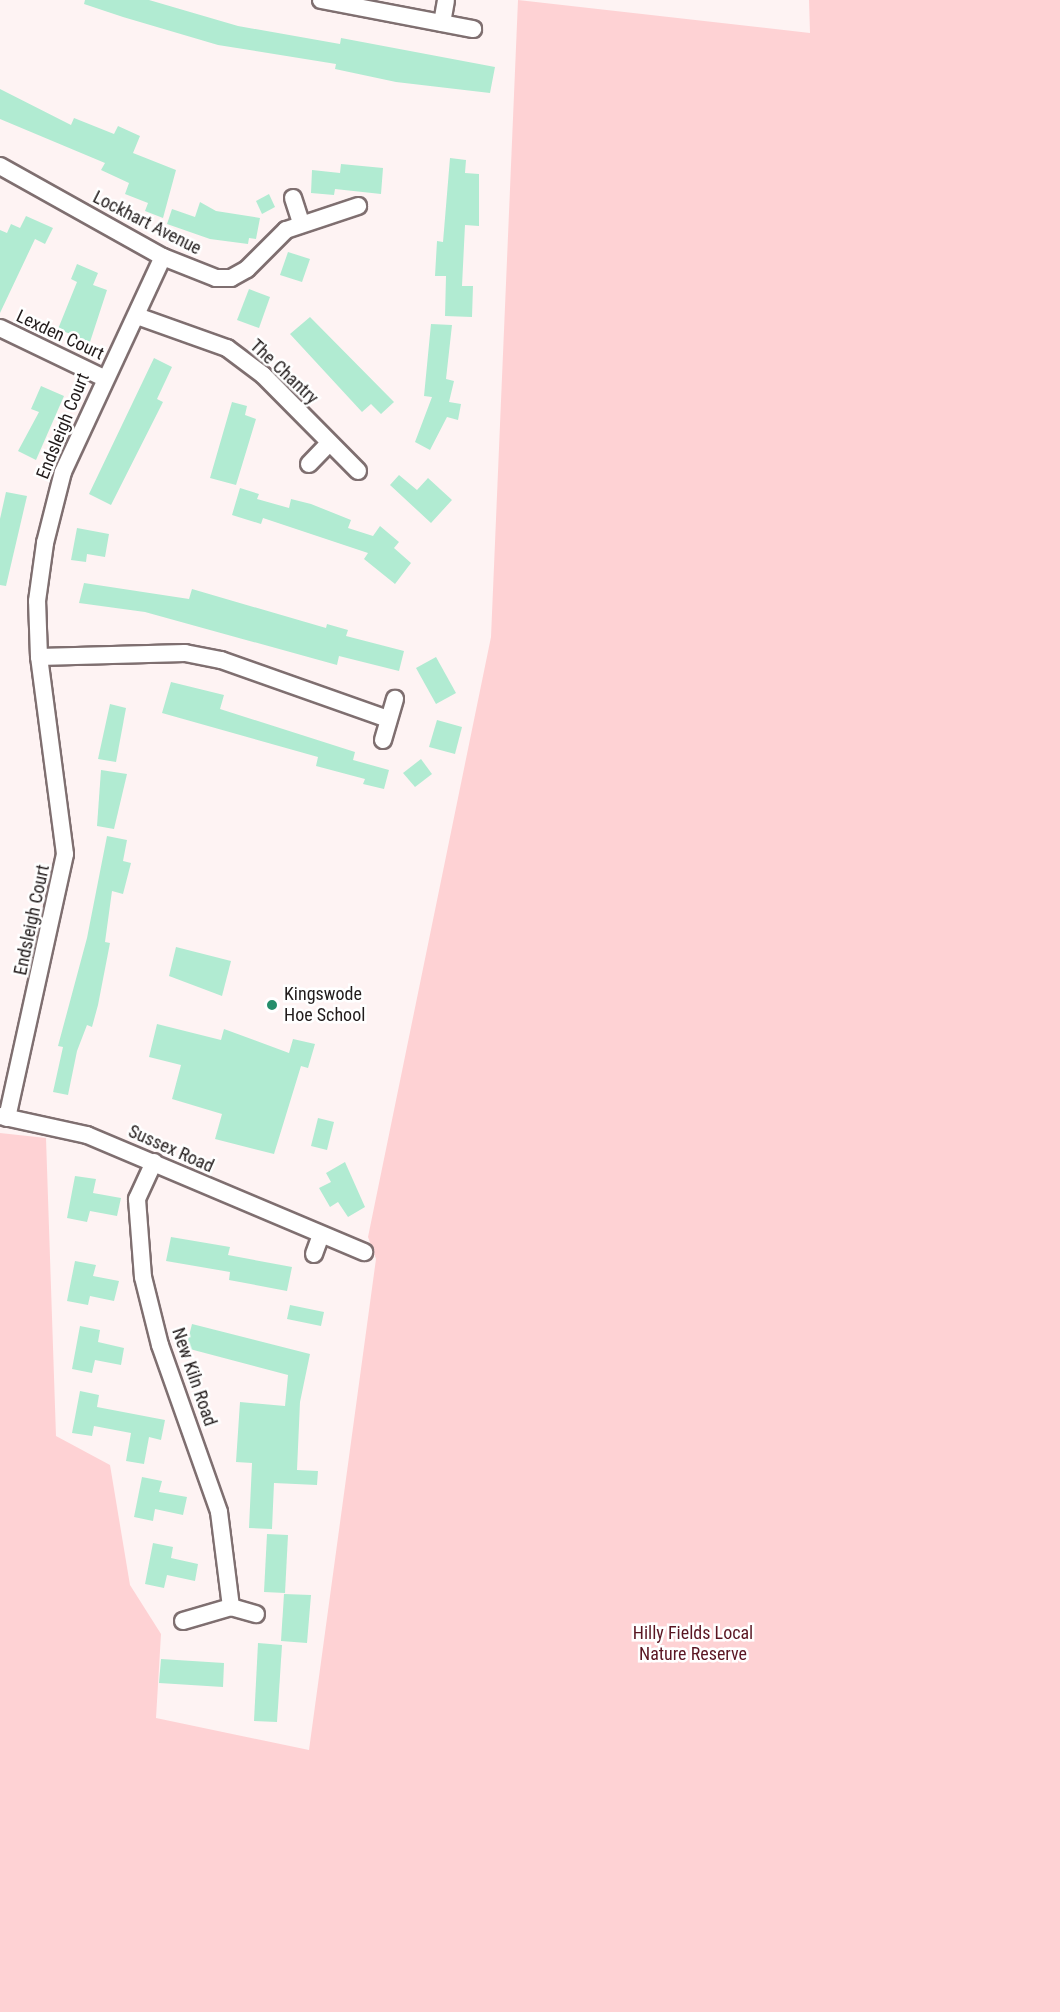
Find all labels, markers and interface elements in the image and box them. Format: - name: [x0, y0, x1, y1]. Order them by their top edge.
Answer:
- street label: Lockhart Avenue: [89, 186, 205, 260]
- street label: Lexden Court: [13, 305, 107, 365]
- street label: The Chantry: [245, 335, 323, 409]
- street label: Endsleigh Court: [32, 370, 94, 482]
- street label: Endsleigh Court: [10, 863, 54, 977]
- place label: Kingswode Hoe School: [284, 984, 365, 1026]
- marker: Kingswode Hoe School: [265, 998, 279, 1012]
- street label: Sussex Road: [125, 1121, 217, 1177]
- street label: New Kiln Road: [167, 1325, 221, 1429]
- park label: Hilly Fields Local Nature Reserve: [633, 1623, 753, 1666]

